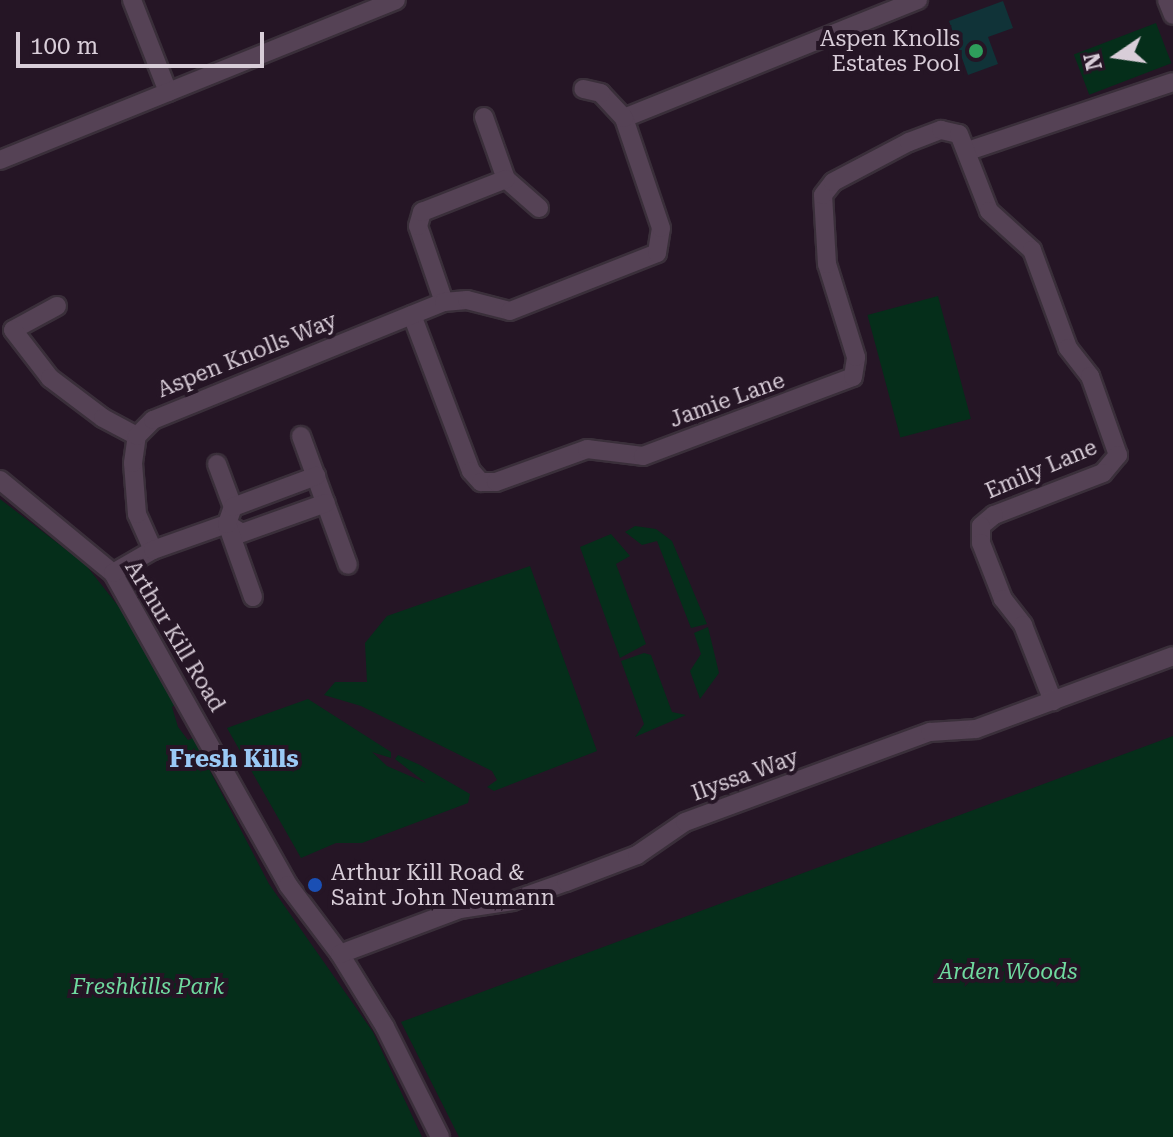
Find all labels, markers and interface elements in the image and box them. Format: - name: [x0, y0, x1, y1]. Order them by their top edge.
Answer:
- scale bar: [20, 16, 268, 66]
- north arrow: [1077, 16, 1157, 96]
- place label: Aspen Knolls Estates Pool: [820, 25, 960, 76]
- text: 100 m: [30, 32, 98, 60]
- marker: Aspen Knolls Estates Pool: [967, 42, 985, 60]
- text: N: [1079, 50, 1107, 73]
- street label: Aspen Knolls Way: [153, 307, 341, 403]
- street label: Jamie Lane: [666, 367, 788, 433]
- street label: Emily Lane: [981, 434, 1101, 504]
- street label: Arthur Kill Road: [120, 556, 230, 716]
- street label: Ilyssa Way: [688, 743, 802, 807]
- district label: Fresh Kills: [169, 746, 299, 774]
- place label: Arthur Kill Road & Saint John Neumann: [331, 859, 555, 910]
- marker: Arthur Kill Road & Saint John Neumann: [306, 876, 324, 894]
- park label: Arden Woods: [939, 959, 1077, 985]
- park label: Freshkills Park: [72, 974, 224, 1000]

